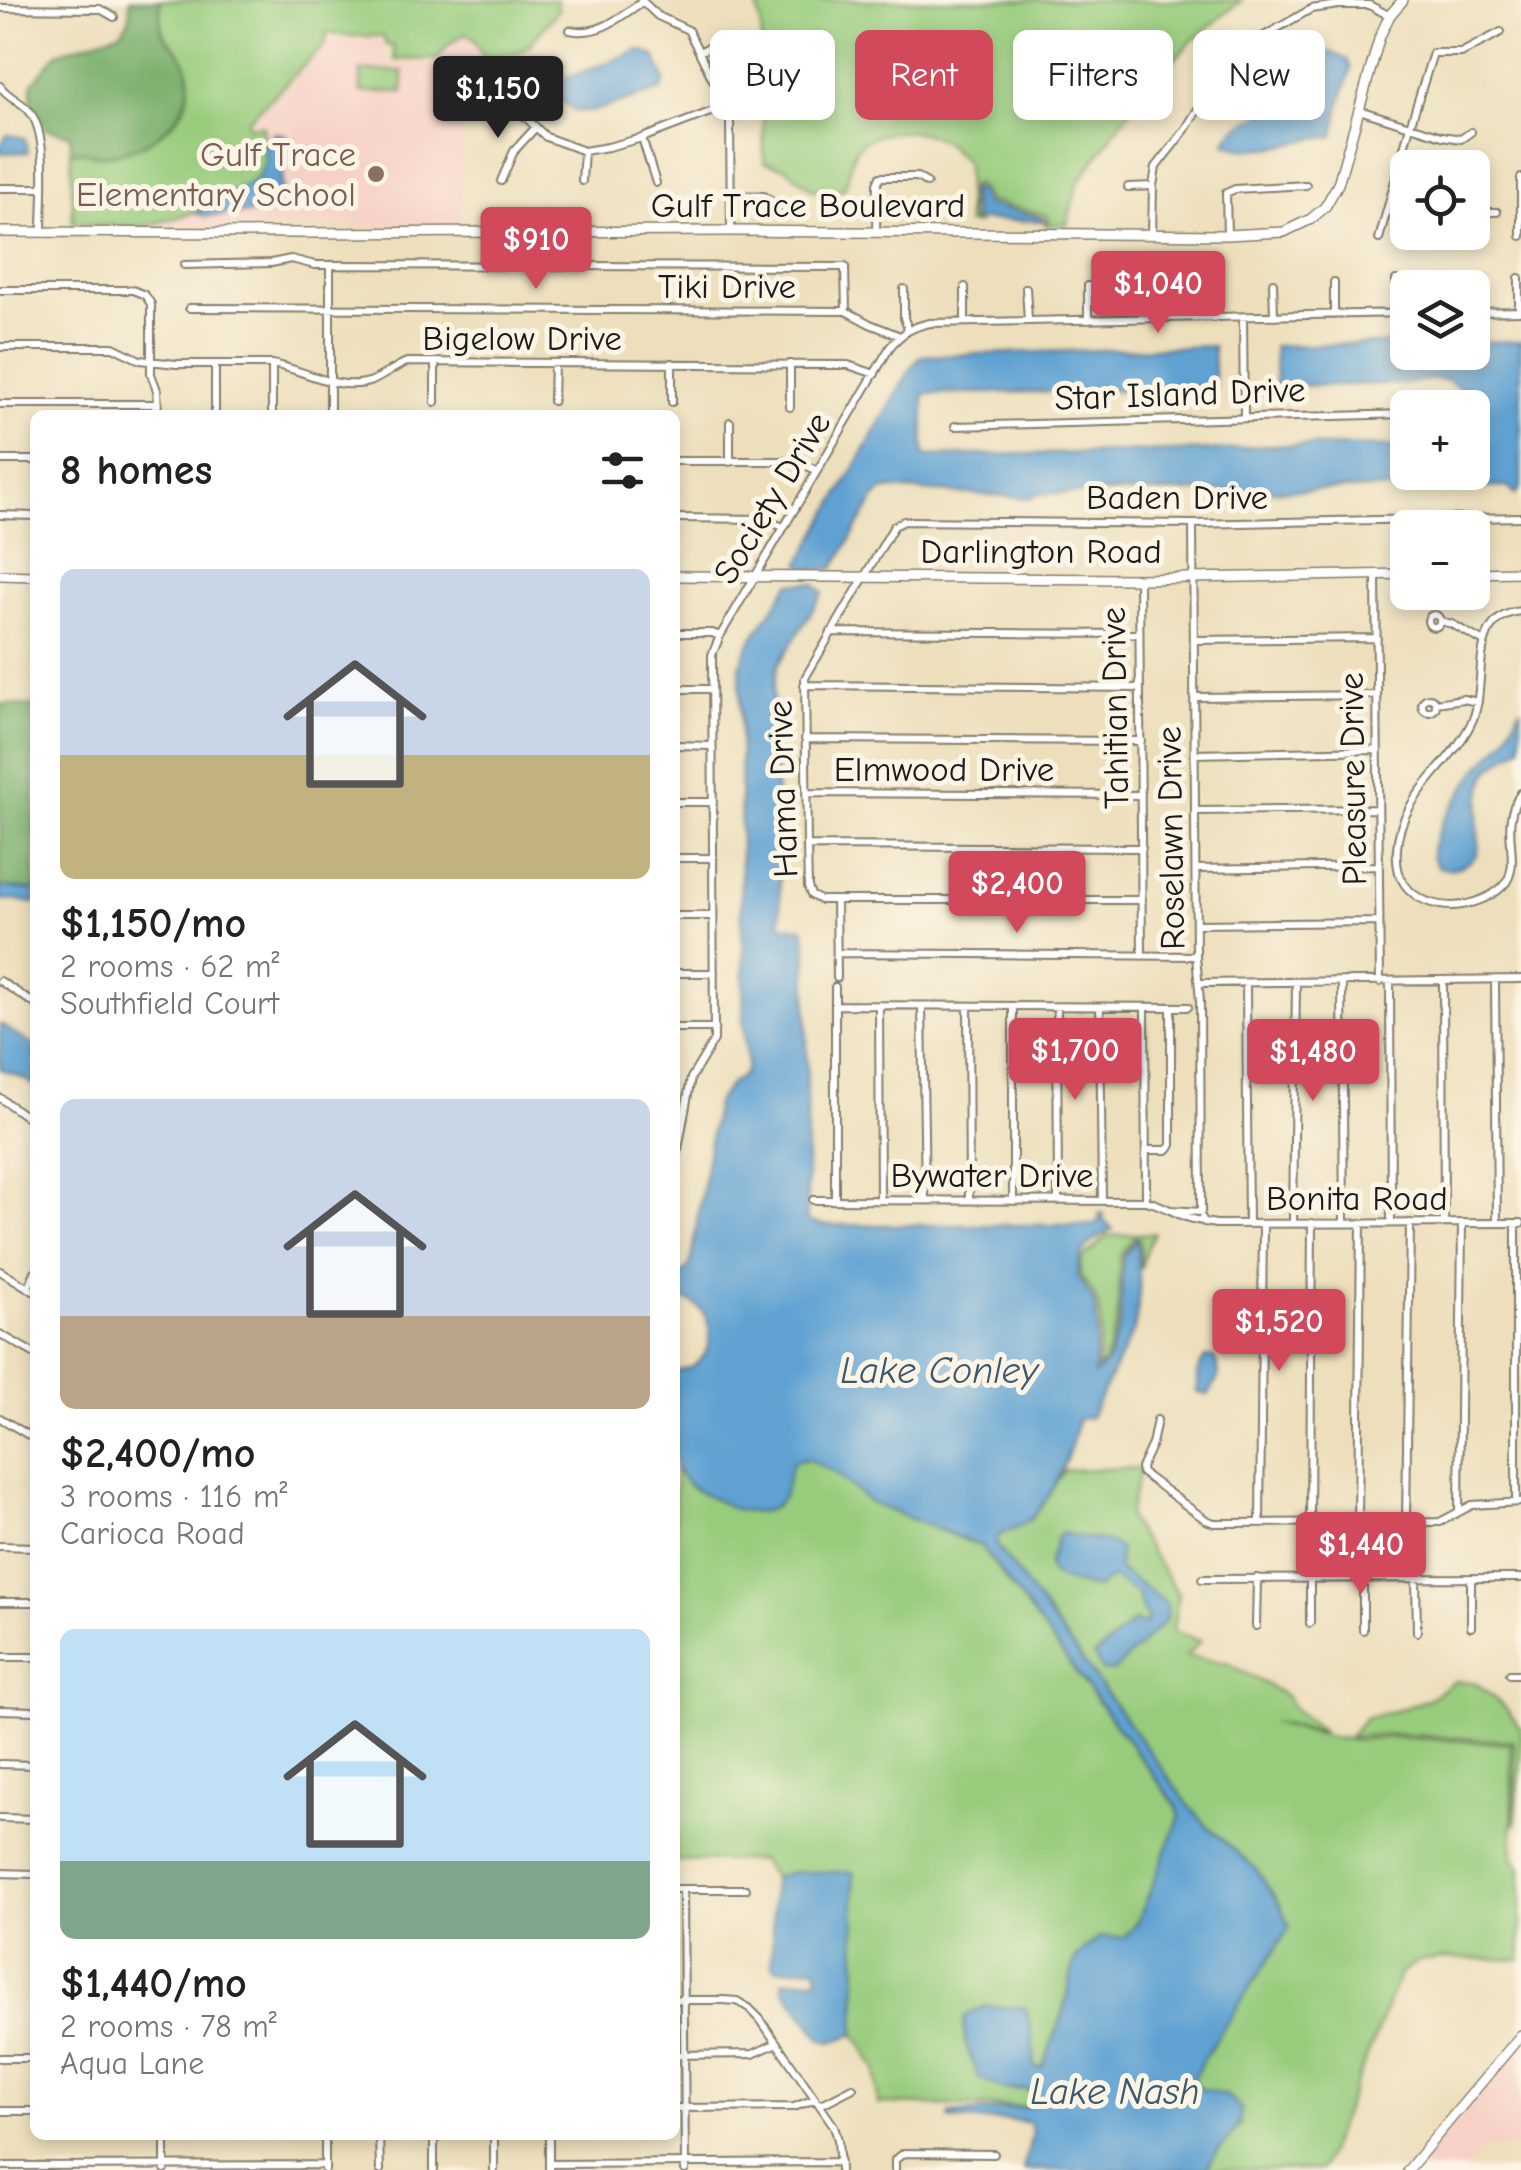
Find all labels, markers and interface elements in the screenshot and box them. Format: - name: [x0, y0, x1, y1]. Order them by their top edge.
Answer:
- chip: Buy: [710, 30, 835, 120]
- chip: Rent: [855, 30, 993, 120]
- chip: Filters: [1013, 30, 1173, 120]
- chip: New: [1193, 30, 1325, 120]
- pin: $1,150: [417, 56, 579, 141]
- text: $1,150: [455, 70, 541, 107]
- place label: Gulf Trace Elementary School: [76, 134, 356, 215]
- map controls: [1390, 150, 1490, 610]
- button: locate: [1390, 150, 1490, 250]
- marker: Gulf Trace Elementary School: [365, 163, 387, 185]
- street label: Gulf Trace Boulevard: [651, 185, 965, 226]
- pin: $910: [477, 207, 595, 292]
- text: $910: [503, 221, 569, 258]
- pin: $1,040: [1077, 251, 1239, 336]
- text: $1,040: [1113, 265, 1203, 302]
- street label: Tiki Drive: [658, 266, 796, 307]
- button: layers: [1390, 270, 1490, 370]
- street label: Bigelow Drive: [422, 318, 622, 359]
- street label: Star Island Drive: [1054, 369, 1306, 419]
- button: +: [1390, 390, 1490, 490]
- street label: Society Drive: [705, 405, 839, 591]
- icon: filters: [595, 443, 650, 498]
- text: 8 homes: [60, 446, 212, 495]
- street label: Baden Drive: [1086, 477, 1268, 518]
- button: −: [1390, 510, 1490, 610]
- street label: Darlington Road: [920, 531, 1162, 572]
- street label: Tahitian Drive: [1093, 607, 1137, 809]
- icon: home: [265, 634, 445, 814]
- street label: Pleasure Drive: [1331, 672, 1375, 886]
- street label: Hama Drive: [759, 700, 807, 878]
- street label: Roselawn Drive: [1149, 726, 1193, 950]
- street label: Elmwood Drive: [834, 749, 1054, 790]
- pin: $2,400: [936, 851, 1098, 936]
- text: $2,400: [971, 865, 1063, 902]
- text: $1,150/mo: [60, 899, 246, 948]
- text: 2 rooms · 62 m²: [60, 948, 279, 985]
- text: Southfield Court: [60, 985, 279, 1022]
- pin: $1,700: [994, 1018, 1156, 1103]
- pin: $1,480: [1232, 1019, 1394, 1104]
- text: $1,700: [1031, 1032, 1119, 1069]
- text: $1,480: [1269, 1033, 1357, 1070]
- street label: Bywater Drive: [890, 1155, 1094, 1196]
- icon: home: [265, 1164, 445, 1344]
- street label: Bonita Road: [1266, 1178, 1448, 1219]
- pin: $1,520: [1198, 1289, 1360, 1374]
- text: $1,520: [1234, 1303, 1324, 1340]
- water label: Lake Conley: [840, 1349, 1040, 1393]
- text: $2,400/mo: [60, 1429, 256, 1478]
- text: 3 rooms · 116 m²: [60, 1478, 288, 1515]
- pin: $1,440: [1280, 1512, 1442, 1597]
- text: Carioca Road: [60, 1515, 245, 1552]
- text: $1,440: [1318, 1526, 1404, 1563]
- icon: home: [265, 1694, 445, 1874]
- text: $1,440/mo: [60, 1959, 247, 2008]
- text: 2 rooms · 78 m²: [60, 2008, 277, 2045]
- text: Aqua Lane: [60, 2045, 204, 2082]
- water label: Lake Nash: [1030, 2070, 1200, 2114]

